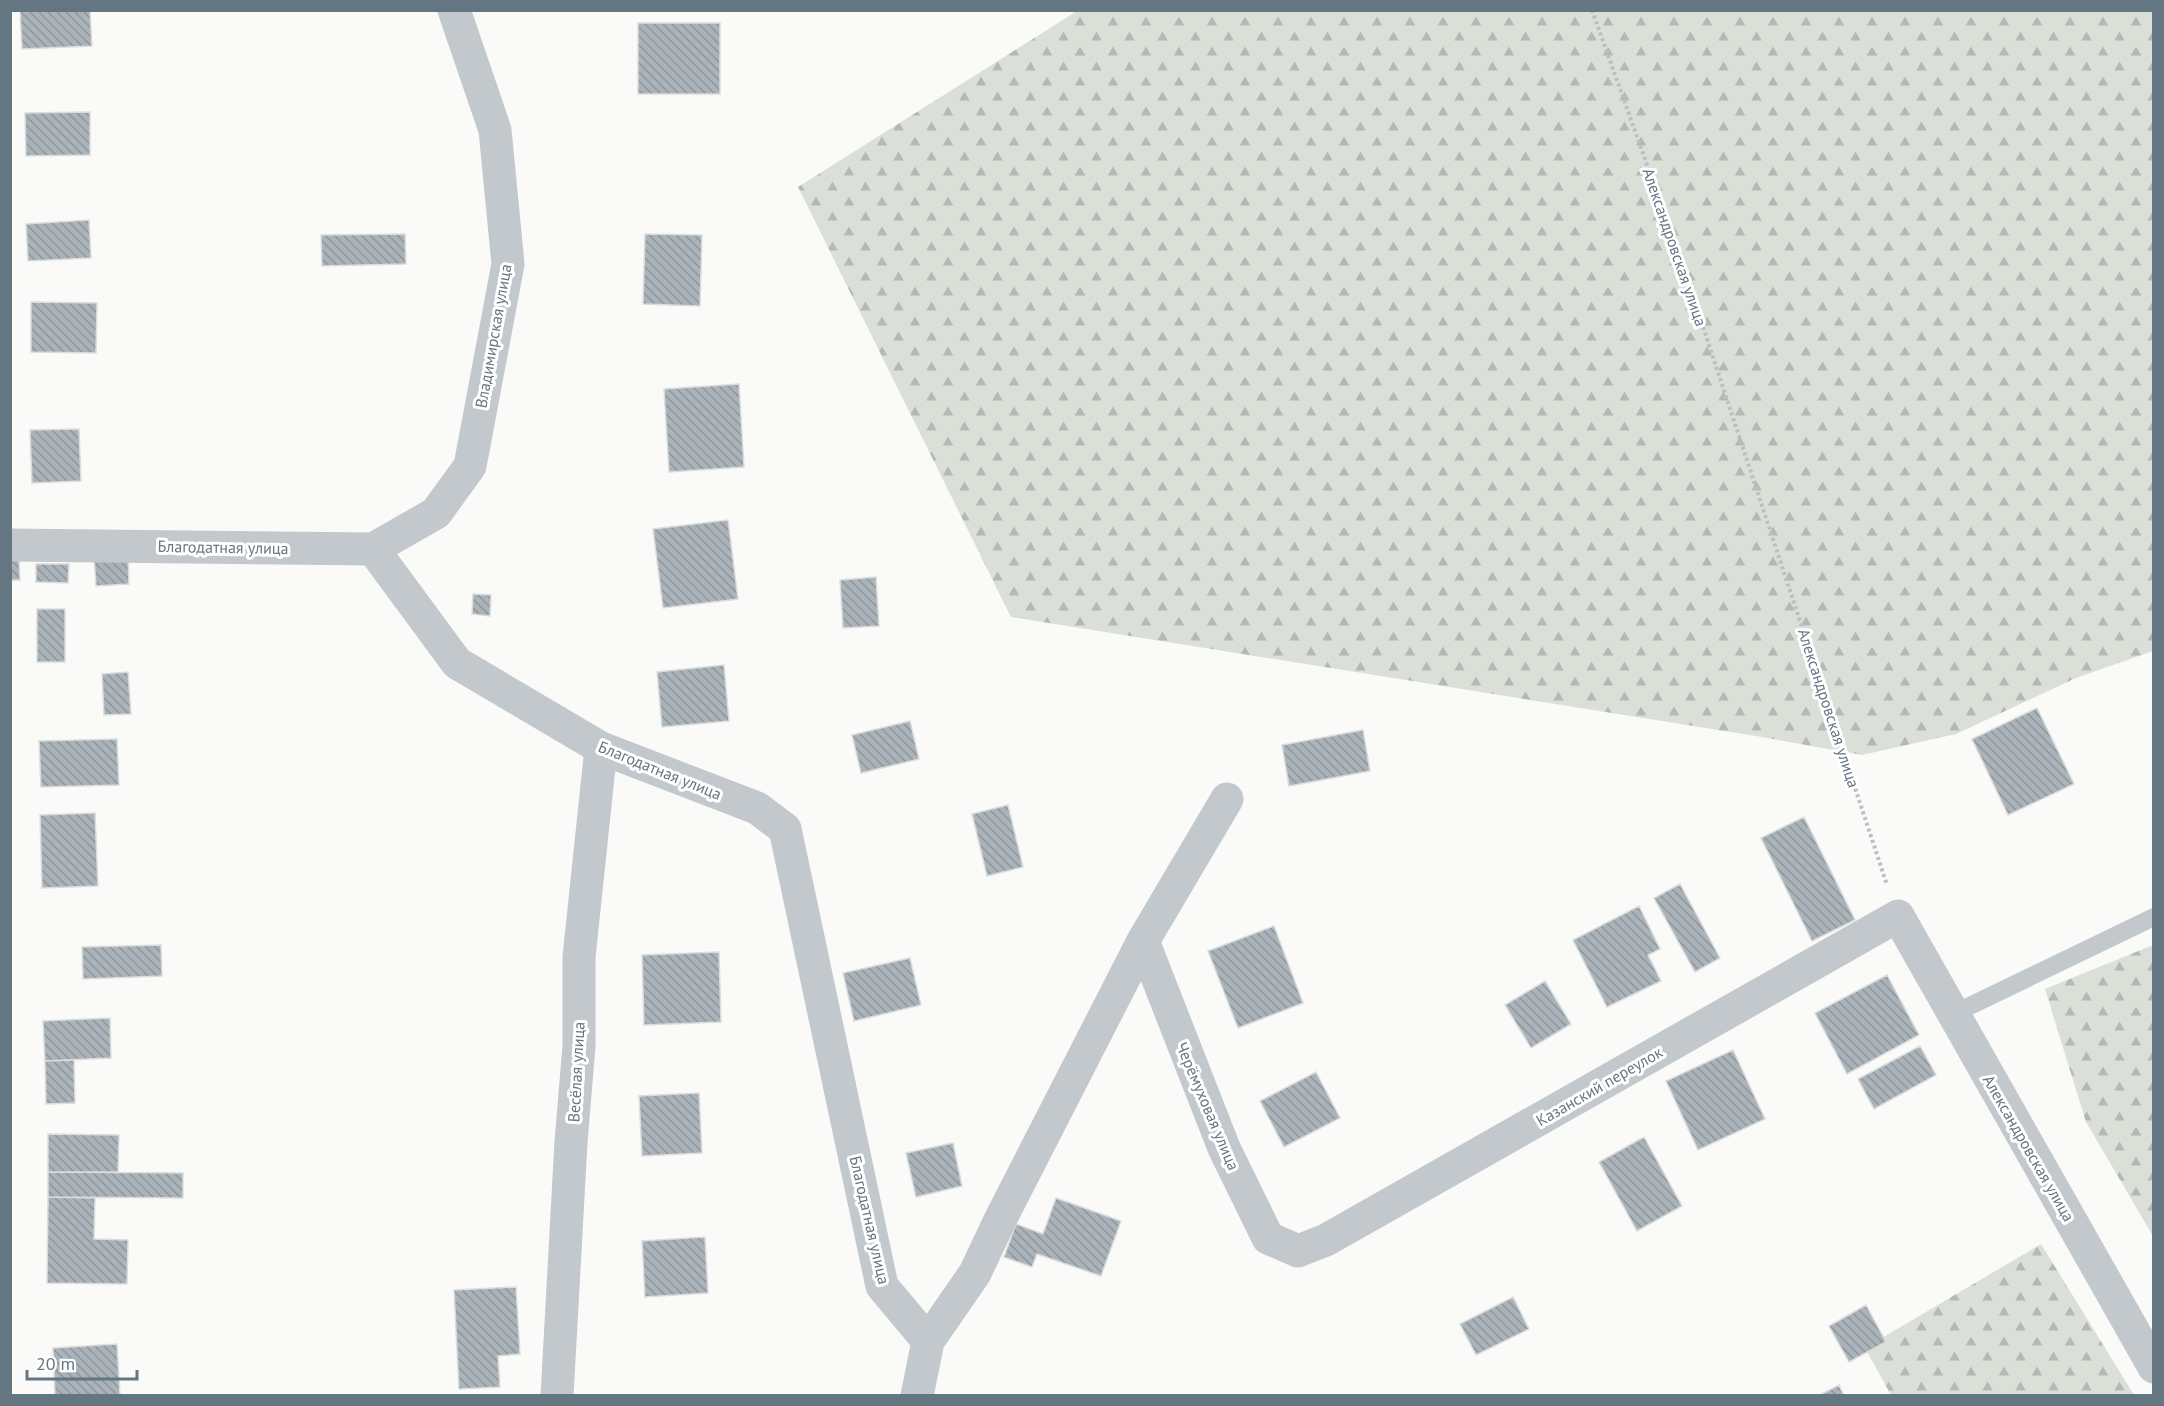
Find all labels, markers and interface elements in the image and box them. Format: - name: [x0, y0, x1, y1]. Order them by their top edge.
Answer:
- street label: Александровская улица: [1639, 165, 1711, 329]
- street label: Владимирская улица: [470, 262, 516, 410]
- street label: Благодатная улица: [157, 536, 289, 558]
- street label: Александровская улица: [1794, 626, 1864, 790]
- street label: Благодатная улица: [596, 736, 724, 804]
- street label: Весёлая улица: [563, 1021, 589, 1123]
- street label: Черёмуховая улица: [1172, 1039, 1244, 1173]
- street label: Казанский переулок: [1532, 1042, 1666, 1130]
- street label: Александровская улица: [1979, 1071, 2079, 1225]
- street label: Благодатная улица: [846, 1154, 894, 1286]
- scale bar: [27, 1343, 136, 1381]
- text: 20 m: [36, 1352, 75, 1375]

